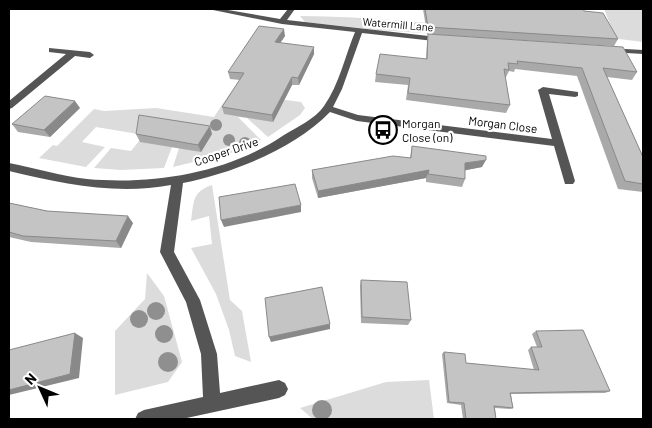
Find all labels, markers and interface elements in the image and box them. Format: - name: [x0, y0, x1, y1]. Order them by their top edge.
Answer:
- street label: Watermill Lane: [362, 14, 434, 34]
- street label: Morgan Close: [468, 113, 538, 135]
- bus stop icon: Morgan Close (on): [368, 115, 398, 145]
- place label: Morgan Close (on): [402, 116, 453, 144]
- street label: Cooper Drive: [192, 134, 260, 168]
- north arrow: [15, 363, 65, 413]
- text: N: [21, 369, 40, 388]

